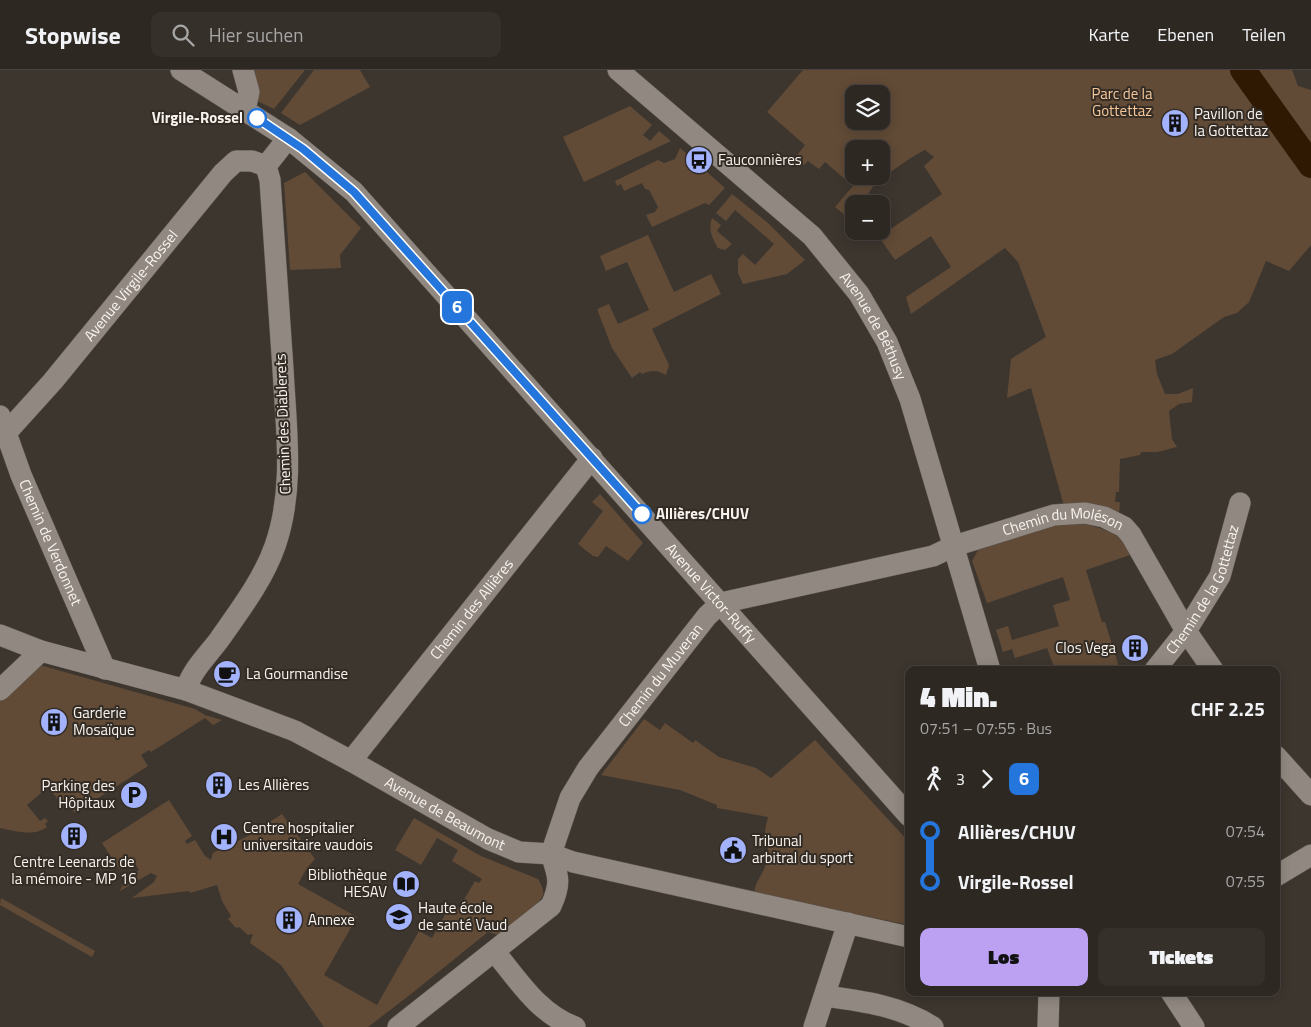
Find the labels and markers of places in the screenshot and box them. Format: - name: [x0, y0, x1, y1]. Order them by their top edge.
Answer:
- place label: Pavillon de la Gottettaz: [1194, 102, 1268, 142]
- place label: Virgile-Rossel: [152, 106, 243, 129]
- marker: Virgile-Rossel: [247, 108, 267, 128]
- building icon: Pavillon de la Gottettaz: [1160, 108, 1190, 138]
- bus stop icon: Fauconnières: [684, 145, 714, 175]
- place label: Fauconnières: [718, 148, 802, 171]
- place label: Allières/CHUV: [656, 502, 749, 525]
- marker: Allières/CHUV: [632, 504, 652, 524]
- building icon: Clos Vega: [1120, 633, 1150, 663]
- place label: Clos Vega: [1055, 636, 1116, 659]
- cafe icon: La Gourmandise: [212, 659, 242, 689]
- place label: La Gourmandise: [246, 662, 348, 685]
- place label: Garderie Mosaïque: [73, 701, 135, 741]
- building icon: Garderie Mosaïque: [39, 707, 69, 737]
- building icon: Les Allières: [204, 770, 234, 800]
- place label: Les Allières: [238, 773, 309, 796]
- place label: Parking des Hôpitaux: [41, 774, 115, 814]
- parking icon: Parking des Hôpitaux: [119, 780, 149, 810]
- place label: Centre hospitalier universitaire vaudois: [243, 816, 373, 856]
- building icon: Centre Leenards de la mémoire - MP 16: [59, 821, 89, 851]
- hospital icon: Centre hospitalier universitaire vaudois: [209, 822, 239, 852]
- place label: Tribunal arbitral du sport: [752, 829, 854, 869]
- public building icon: Tribunal arbitral du sport: [718, 835, 748, 865]
- place label: Centre Leenards de la mémoire - MP 16: [11, 850, 137, 890]
- place label: Bibliothèque HESAV: [308, 863, 387, 903]
- library icon: Bibliothèque HESAV: [391, 869, 421, 899]
- place label: Haute école de santé Vaud: [418, 896, 507, 936]
- school or university icon: Haute école de santé Vaud: [384, 902, 414, 932]
- building icon: Annexe: [274, 905, 304, 935]
- place label: Annexe: [308, 908, 355, 931]

